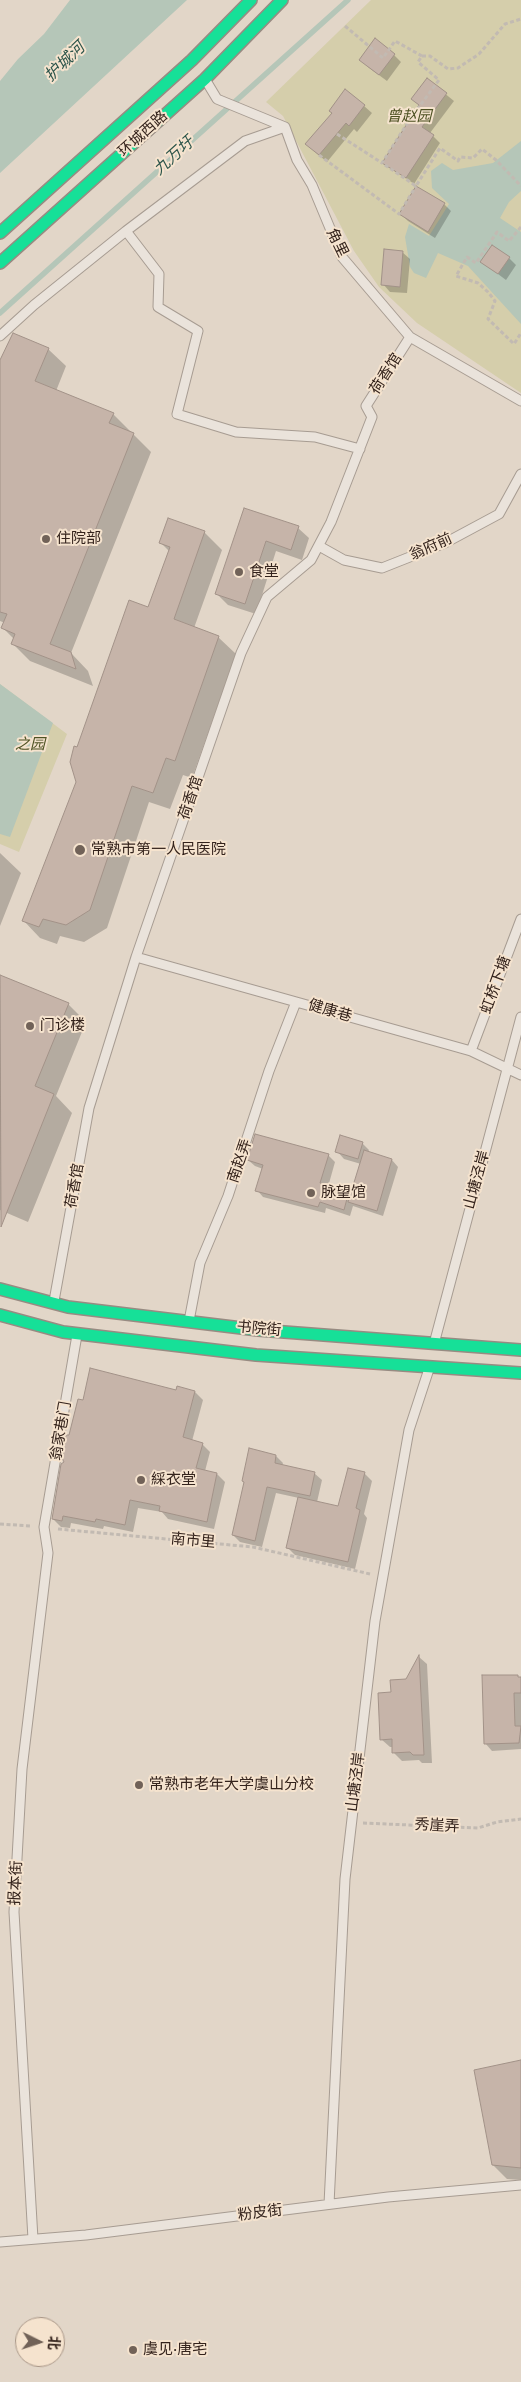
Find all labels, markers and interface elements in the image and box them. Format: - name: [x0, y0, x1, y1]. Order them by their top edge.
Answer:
- water label: 护城河: [41, 38, 89, 86]
- street label: 环城西路: [115, 107, 171, 161]
- park label: 曾赵园: [387, 108, 431, 126]
- water label: 九万圩: [150, 133, 198, 179]
- street label: 角里: [322, 226, 352, 260]
- street label: 荷香馆: [366, 350, 406, 398]
- place label: 住院部: [56, 530, 101, 548]
- street label: 翁府前: [407, 530, 455, 564]
- marker: 住院部: [40, 533, 52, 545]
- place label: 食堂: [249, 563, 279, 581]
- marker: 食堂: [233, 566, 245, 578]
- park label: 之园: [15, 736, 45, 754]
- street label: 荷香馆: [175, 774, 207, 822]
- place label: 常熟市第一人民医院: [91, 841, 226, 859]
- marker: 常熟市第一人民医院: [73, 843, 87, 857]
- street label: 虹桥下塘: [477, 954, 515, 1016]
- street label: 健康巷: [306, 996, 354, 1026]
- place label: 门诊楼: [40, 1017, 85, 1035]
- marker: 门诊楼: [24, 1020, 36, 1032]
- street label: 南赵弄: [224, 1137, 256, 1185]
- street label: 山塘泾岸: [461, 1149, 493, 1211]
- street label: 荷香馆: [62, 1162, 88, 1210]
- place label: 脉望馆: [321, 1184, 366, 1202]
- marker: 脉望馆: [305, 1187, 317, 1199]
- street label: 书院街: [236, 1318, 282, 1340]
- street label: 翁家巷门: [47, 1400, 75, 1462]
- place label: 綵衣堂: [151, 1471, 196, 1489]
- marker: 綵衣堂: [135, 1474, 147, 1486]
- street label: 南市里: [170, 1530, 216, 1552]
- street label: 山塘泾岸: [343, 1751, 369, 1813]
- place label: 常熟市老年大学虞山分校: [149, 1776, 314, 1794]
- marker: 常熟市老年大学虞山分校: [133, 1779, 145, 1791]
- street label: 秀崖弄: [414, 1816, 460, 1836]
- street label: 报本街: [6, 1860, 26, 1906]
- street label: 粉皮街: [237, 2201, 283, 2225]
- north arrow: [15, 2317, 65, 2367]
- text: 北: [44, 2335, 63, 2351]
- place label: 虞见·唐宅: [143, 2341, 207, 2359]
- marker: 虞见·唐宅: [127, 2344, 139, 2356]

